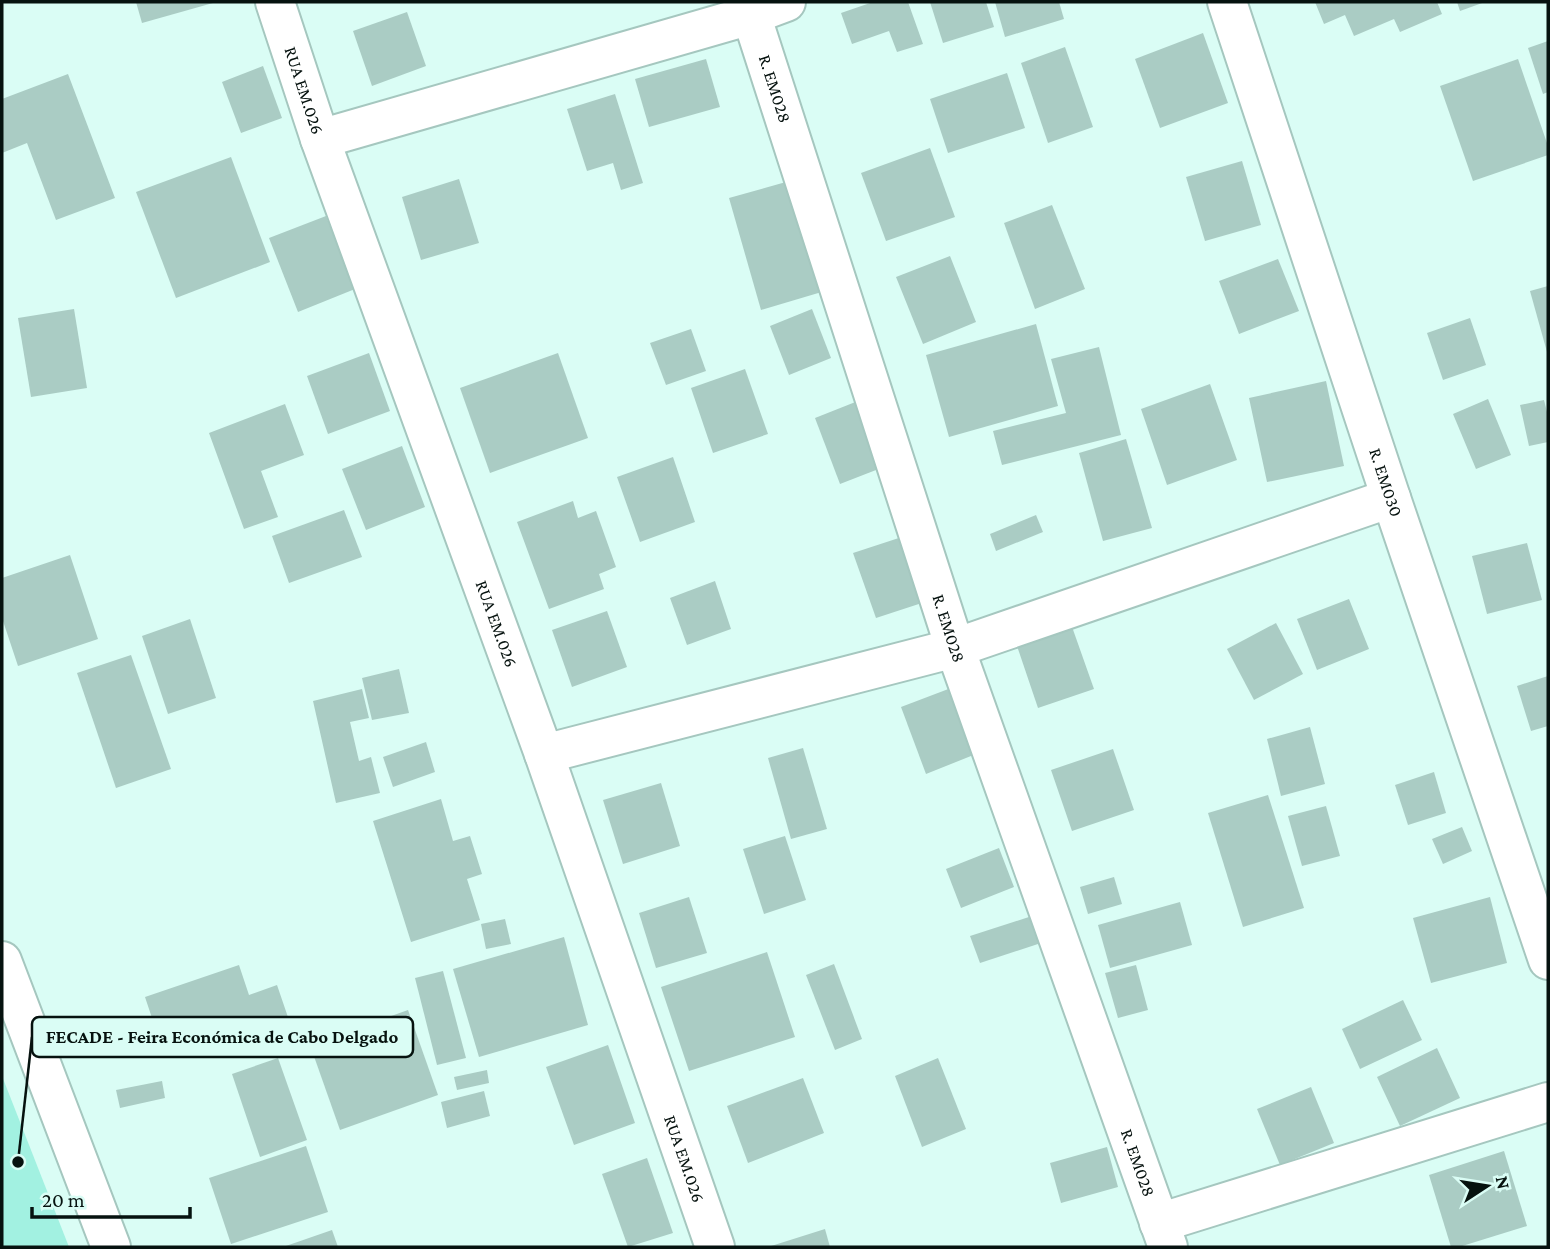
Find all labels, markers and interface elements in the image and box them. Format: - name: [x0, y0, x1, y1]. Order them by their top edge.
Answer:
- street label: RUA EM.026: [280, 44, 328, 137]
- street label: R. EM028: [755, 52, 795, 125]
- street label: R. EM030: [1365, 446, 1407, 519]
- street label: RUA EM.026: [472, 578, 521, 670]
- street label: R. EM028: [928, 592, 969, 665]
- callout: FECADE - Feira Económica de Cabo Delgado: [32, 1017, 413, 1057]
- text: FECADE - Feira Económica de Cabo Delgado: [46, 1026, 398, 1047]
- street label: RUA EM.026: [660, 1112, 709, 1205]
- street label: R. EM028: [1117, 1126, 1159, 1199]
- north arrow: [1452, 1151, 1522, 1221]
- text: N: [1492, 1174, 1515, 1191]
- scale bar: [32, 1176, 189, 1220]
- text: 20 m: [42, 1188, 85, 1212]

